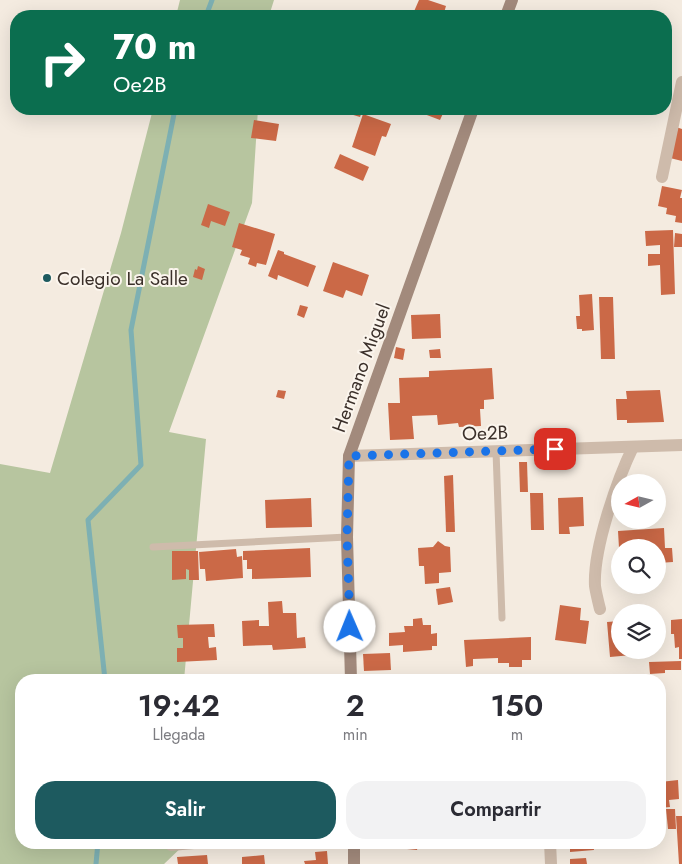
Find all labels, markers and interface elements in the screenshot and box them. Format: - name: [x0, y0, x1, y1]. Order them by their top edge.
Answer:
- text: 70 m: [113, 22, 196, 72]
- icon: right: [30, 30, 95, 95]
- text: Oe2B: [113, 68, 167, 100]
- place label: Colegio La Salle: [57, 265, 188, 292]
- marker: Colegio La Salle: [41, 272, 53, 284]
- street label: Hermano Miguel: [325, 300, 397, 436]
- street label: Oe2B: [461, 419, 509, 447]
- pin: [534, 428, 576, 470]
- icon: arrive: [541, 435, 569, 463]
- north arrow: [611, 474, 666, 529]
- map controls: [611, 474, 666, 659]
- button: search: [611, 539, 666, 594]
- position arrow: [323, 600, 375, 652]
- button: layers: [611, 604, 666, 659]
- text: 19:42: [138, 684, 220, 727]
- text: 2: [346, 684, 365, 727]
- text: 150: [491, 684, 543, 727]
- text: Llegada: [152, 723, 205, 746]
- text: min: [343, 723, 368, 746]
- text: m: [511, 723, 523, 746]
- button: Salir: [35, 781, 336, 839]
- button: Compartir: [346, 781, 646, 839]

